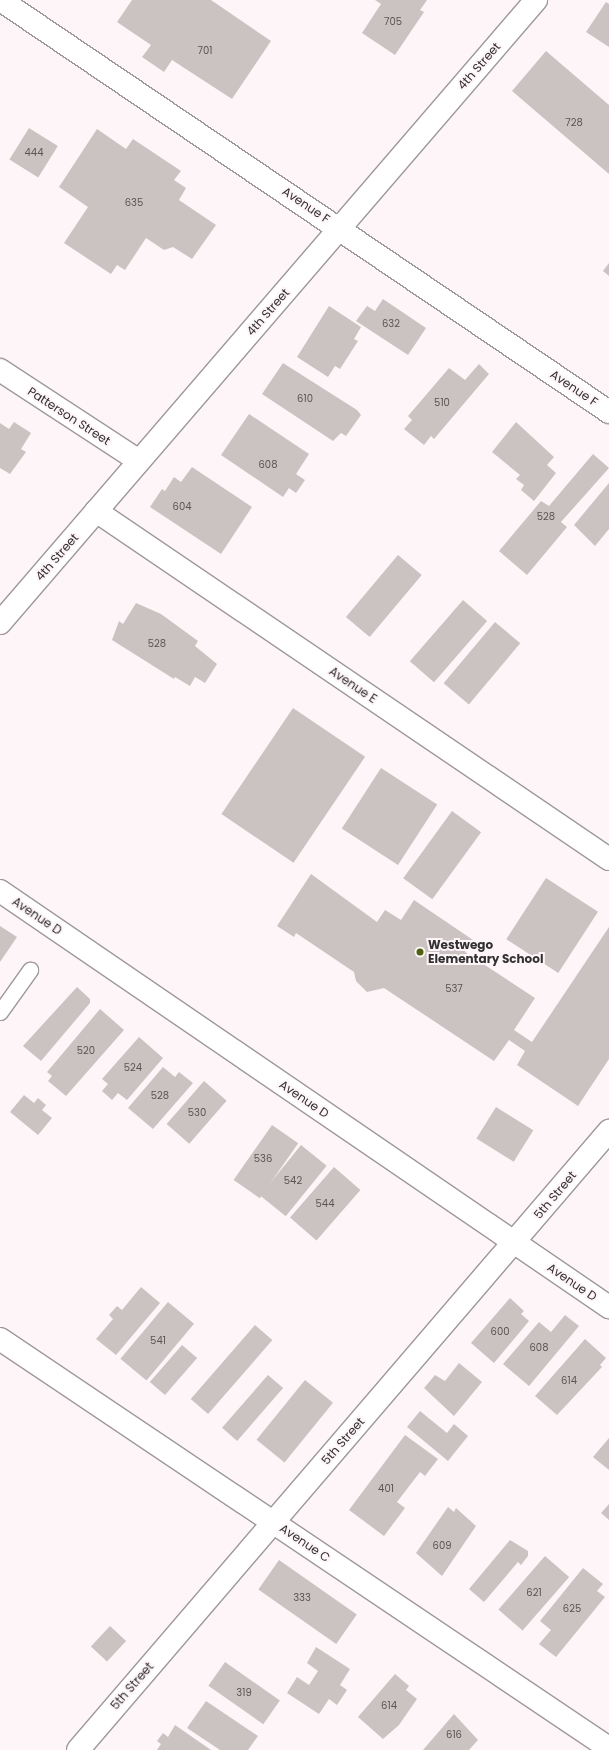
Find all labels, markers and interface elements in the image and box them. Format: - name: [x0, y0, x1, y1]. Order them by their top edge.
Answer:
- house number: 705: [384, 16, 402, 28]
- street label: 4th Street: [455, 39, 503, 93]
- house number: 701: [198, 45, 212, 57]
- house number: 728: [565, 117, 583, 129]
- house number: 444: [25, 147, 43, 159]
- street label: Avenue F: [279, 184, 333, 226]
- house number: 635: [125, 197, 143, 209]
- street label: 4th Street: [244, 285, 292, 339]
- house number: 632: [382, 318, 400, 330]
- street label: Avenue F: [547, 367, 601, 409]
- street label: Patterson Street: [25, 384, 113, 448]
- house number: 610: [297, 393, 313, 405]
- house number: 510: [434, 397, 450, 409]
- house number: 608: [259, 459, 277, 471]
- house number: 604: [173, 501, 191, 513]
- house number: 528: [537, 511, 555, 523]
- street label: 4th Street: [33, 530, 81, 584]
- house number: 528: [148, 638, 166, 650]
- street label: Avenue E: [326, 664, 380, 706]
- street label: Avenue D: [9, 894, 65, 938]
- place label: Westwego Elementary School: [428, 938, 543, 966]
- marker: Westwego Elementary School: [415, 947, 425, 957]
- house number: 537: [445, 983, 463, 995]
- house number: 520: [77, 1045, 95, 1057]
- house number: 524: [124, 1062, 142, 1074]
- street label: Avenue D: [276, 1077, 332, 1121]
- house number: 528: [151, 1090, 169, 1102]
- house number: 530: [188, 1107, 206, 1119]
- house number: 536: [254, 1153, 272, 1165]
- street label: 5th Street: [531, 1168, 579, 1222]
- house number: 542: [284, 1175, 302, 1187]
- house number: 544: [316, 1198, 334, 1210]
- street label: Avenue D: [544, 1260, 600, 1304]
- house number: 600: [491, 1326, 509, 1338]
- house number: 541: [150, 1335, 166, 1347]
- house number: 608: [530, 1342, 548, 1354]
- house number: 614: [561, 1375, 577, 1387]
- street label: 5th Street: [319, 1414, 367, 1468]
- house number: 401: [378, 1483, 394, 1495]
- street label: Avenue C: [277, 1521, 333, 1565]
- house number: 609: [433, 1540, 451, 1552]
- house number: 621: [526, 1587, 542, 1599]
- house number: 333: [293, 1592, 311, 1604]
- house number: 625: [563, 1603, 581, 1615]
- street label: 5th Street: [108, 1659, 156, 1713]
- house number: 319: [236, 1687, 252, 1699]
- house number: 614: [381, 1700, 397, 1712]
- house number: 616: [446, 1729, 462, 1741]

